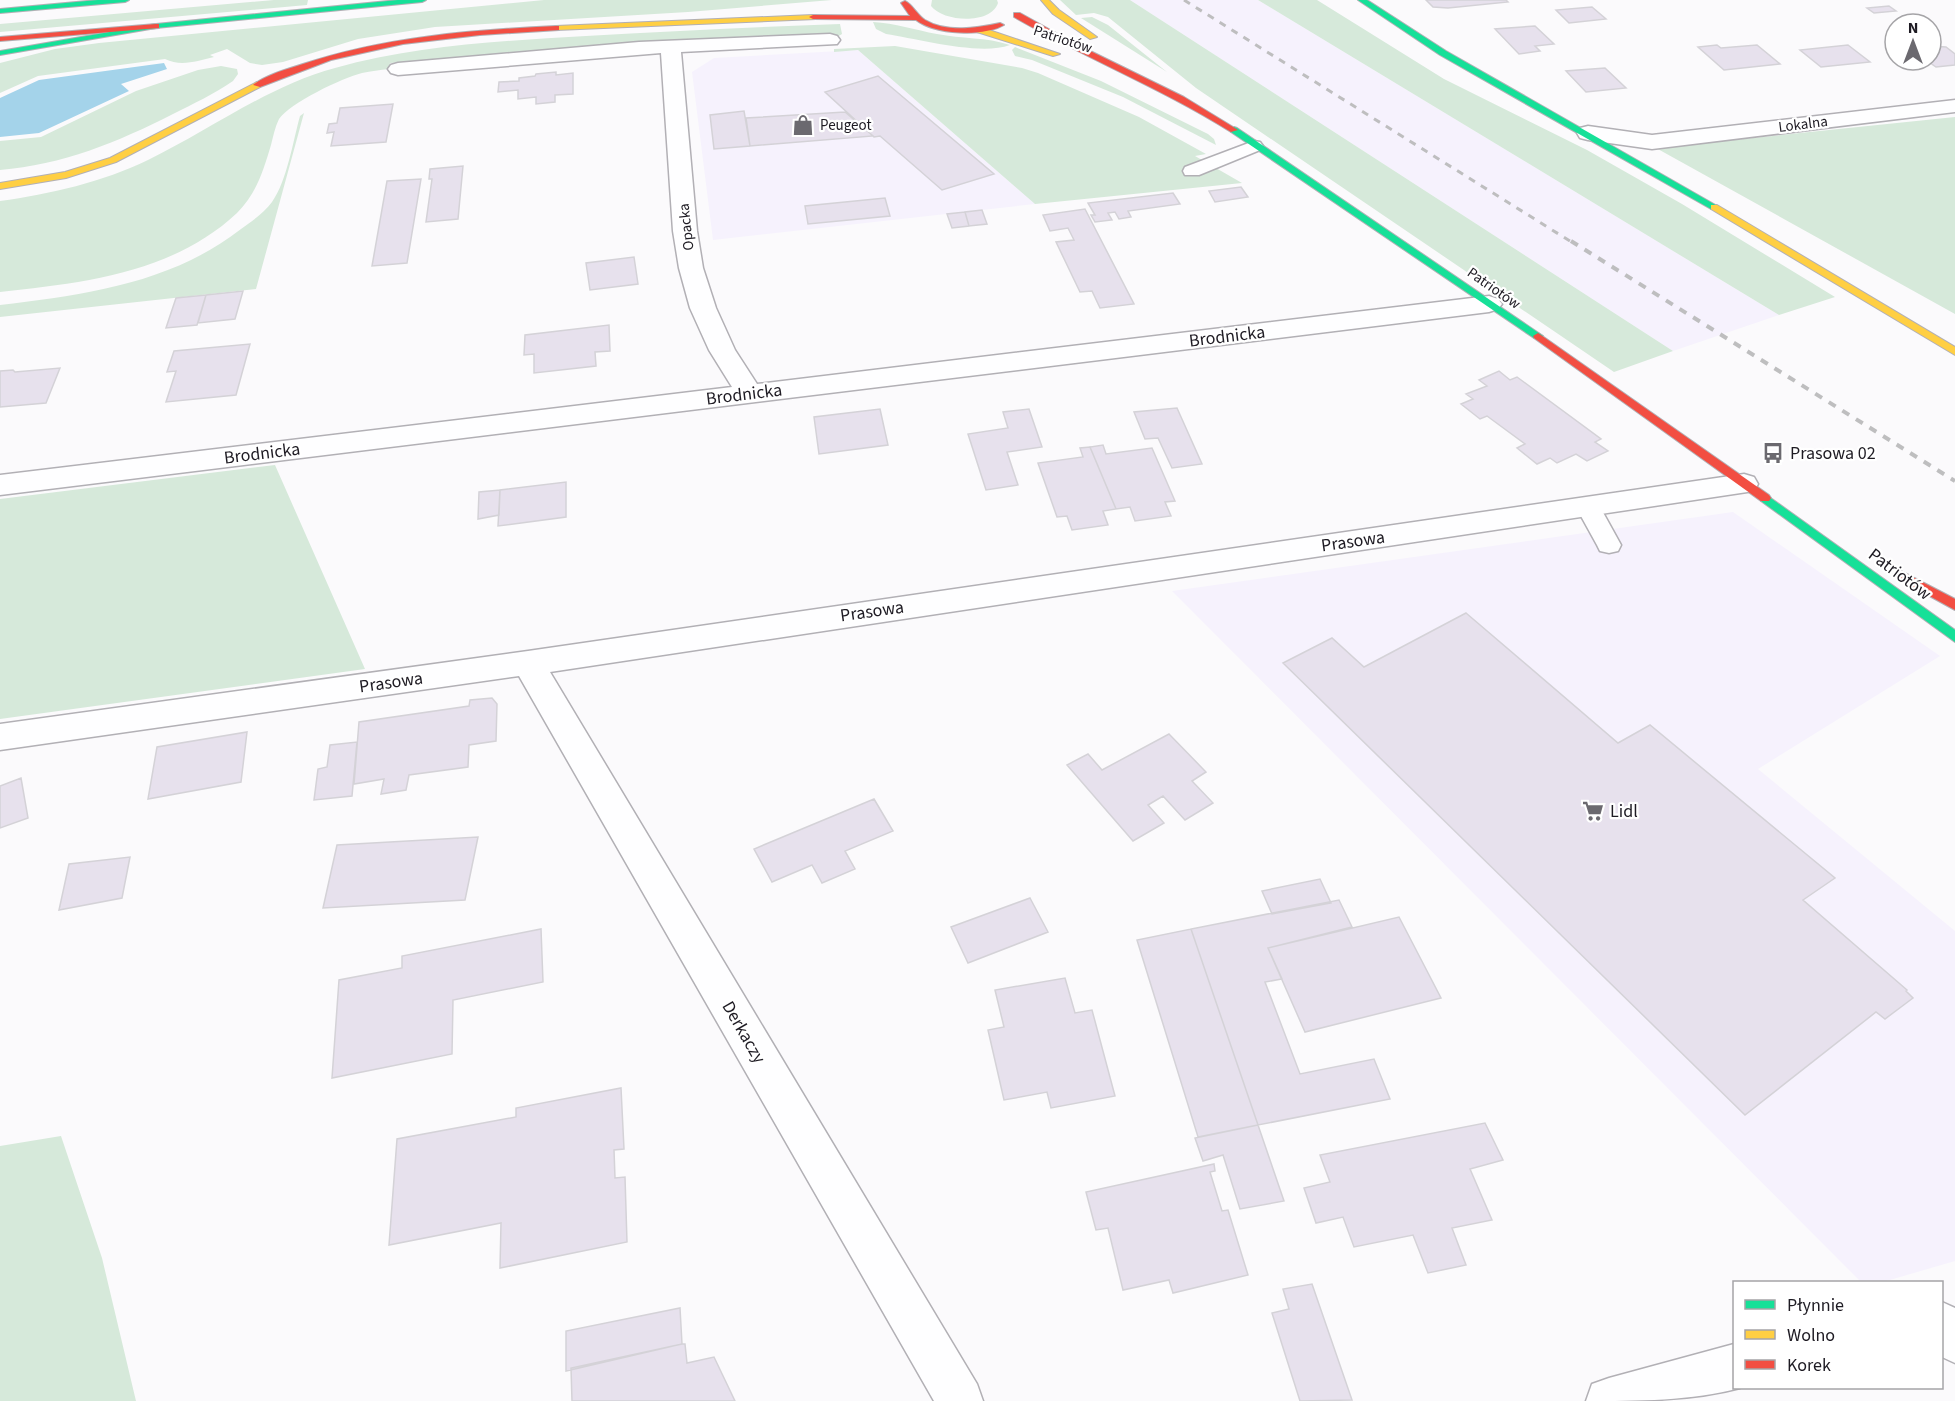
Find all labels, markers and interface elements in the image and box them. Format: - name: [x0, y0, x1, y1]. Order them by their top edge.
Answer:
- north arrow: [1883, 12, 1943, 72]
- text: N: [1908, 17, 1918, 39]
- street label: Patriotów: [1031, 20, 1095, 59]
- street label: Lokalna: [1777, 111, 1829, 138]
- shop icon: Peugeot: [791, 113, 815, 137]
- place label: Peugeot: [820, 115, 871, 136]
- street label: Opacka: [674, 202, 699, 252]
- street label: Patriotów: [1463, 262, 1525, 315]
- street label: Brodnicka: [1187, 319, 1267, 354]
- street label: Brodnicka: [704, 377, 784, 412]
- street label: Brodnicka: [222, 436, 302, 471]
- bus stop icon: Prasowa 02: [1761, 441, 1785, 465]
- place label: Prasowa 02: [1790, 441, 1876, 466]
- street label: Prasowa: [1320, 525, 1387, 558]
- street label: Patriotów: [1863, 542, 1936, 606]
- street label: Prasowa: [839, 595, 906, 628]
- street label: Prasowa: [358, 666, 425, 699]
- supermarket icon: Lidl: [1581, 799, 1605, 823]
- place label: Lidl: [1610, 799, 1638, 824]
- street label: Derkaczy: [716, 996, 772, 1069]
- legend: [1733, 1281, 1943, 1389]
- text: Płynnie: [1787, 1293, 1844, 1318]
- text: Wolno: [1787, 1323, 1835, 1348]
- text: Korek: [1787, 1353, 1831, 1378]

